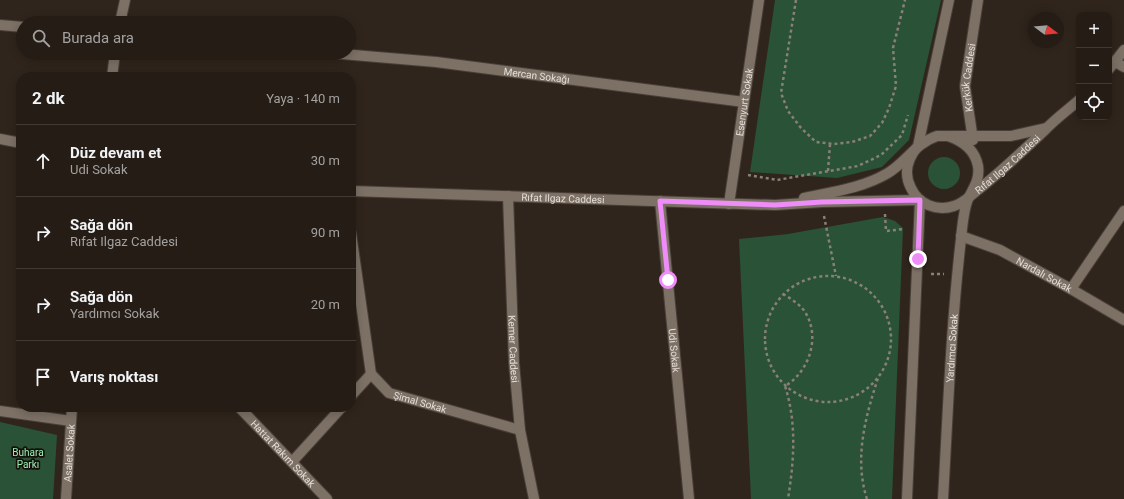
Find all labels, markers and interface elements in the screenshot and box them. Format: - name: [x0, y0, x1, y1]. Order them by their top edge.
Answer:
- north arrow: [1028, 12, 1064, 48]
- map controls: [1076, 12, 1112, 120]
- button: +: [1076, 12, 1112, 48]
- search box: [16, 16, 356, 60]
- icon: search: [30, 27, 52, 49]
- text: Burada ara: [62, 29, 134, 47]
- street label: Kerkük Caddesi: [960, 43, 977, 113]
- button: −: [1076, 48, 1112, 84]
- street label: Mercan Sokağı: [503, 66, 570, 85]
- street label: Esenyurt Sokak: [734, 67, 755, 137]
- button: locate: [1076, 84, 1112, 120]
- text: 2 dk: [32, 88, 65, 108]
- text: Yaya · 140 m: [266, 91, 340, 106]
- street label: Rıfat Ilgaz Caddesi: [973, 133, 1042, 196]
- text: Düz devam et: [70, 144, 161, 162]
- icon: ahead: [32, 150, 54, 172]
- text: 30 m: [311, 153, 340, 168]
- text: Udi Sokak: [70, 162, 128, 177]
- street label: Rıfat Ilgaz Caddesi: [521, 192, 605, 205]
- text: Sağa dön: [70, 216, 133, 234]
- icon: right: [32, 222, 54, 244]
- text: 90 m: [311, 225, 340, 240]
- text: Rıfat Ilgaz Caddesi: [70, 234, 178, 249]
- route end: [909, 250, 927, 268]
- street label: Nardalı Sokak: [1014, 255, 1075, 295]
- route start: [659, 271, 677, 289]
- text: Sağa dön: [70, 288, 133, 306]
- icon: right: [32, 294, 54, 316]
- text: 20 m: [311, 297, 340, 312]
- text: Yardımcı Sokak: [70, 306, 159, 321]
- street label: Yardımcı Sokak: [944, 313, 960, 383]
- street label: Kemer Caddesi: [506, 315, 521, 383]
- street label: Udi Sokak: [666, 328, 682, 374]
- icon: arrive: [32, 366, 54, 388]
- text: Varış noktası: [70, 368, 158, 386]
- street label: Şimal Sokak: [392, 390, 449, 415]
- street label: Hattat Rakım Sokak: [248, 418, 318, 490]
- street label: Asalet Sokak: [62, 423, 77, 482]
- park label: Buhara Parkı: [12, 447, 44, 470]

